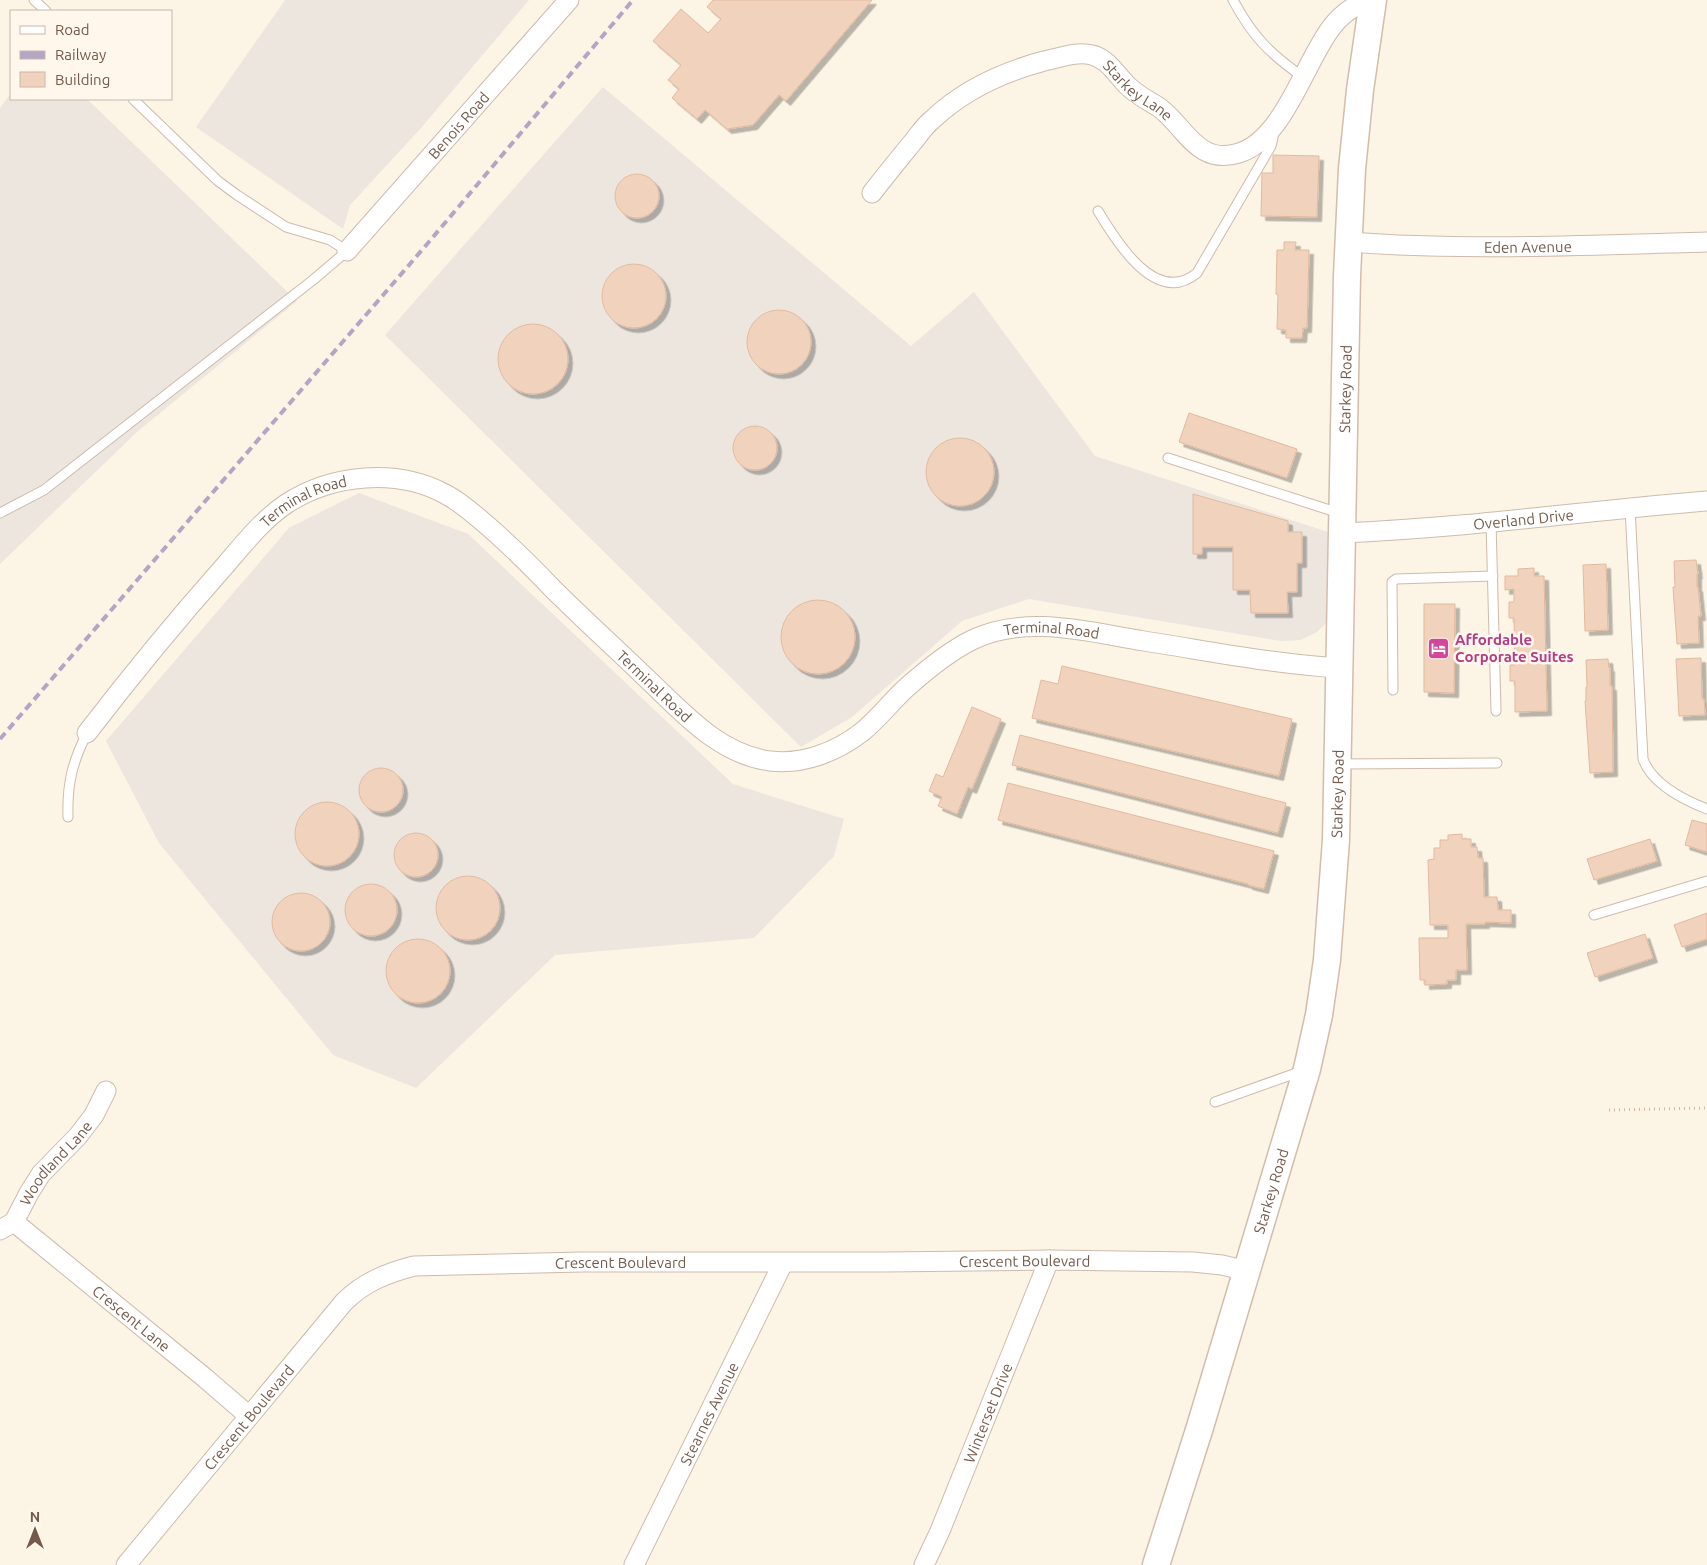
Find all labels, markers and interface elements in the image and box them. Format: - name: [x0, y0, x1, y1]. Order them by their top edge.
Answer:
- legend: [10, 10, 172, 100]
- text: Road: [55, 21, 90, 38]
- text: Railway: [55, 46, 106, 63]
- street label: Starkey Lane: [1100, 56, 1177, 124]
- text: Building: [55, 71, 110, 88]
- street label: Benois Road: [424, 88, 492, 162]
- street label: Eden Avenue: [1484, 237, 1572, 255]
- street label: Starkey Road: [1335, 345, 1354, 433]
- street label: Terminal Road: [256, 472, 348, 530]
- street label: Overland Drive: [1472, 505, 1574, 532]
- street label: Terminal Road: [1002, 618, 1101, 641]
- place label: Affordable Corporate Suites: [1455, 631, 1574, 665]
- hotel icon: Affordable Corporate Suites: [1427, 636, 1451, 660]
- street label: Terminal Road: [614, 646, 695, 725]
- street label: Starkey Road: [1328, 750, 1346, 838]
- street label: Woodland Lane: [16, 1117, 95, 1208]
- street label: Starkey Road: [1250, 1147, 1291, 1236]
- street label: Crescent Boulevard: [959, 1251, 1090, 1270]
- street label: Crescent Boulevard: [555, 1253, 686, 1271]
- street label: Crescent Lane: [90, 1282, 174, 1355]
- street label: Stearnes Avenue: [676, 1359, 741, 1468]
- street label: Winterset Drive: [960, 1360, 1015, 1465]
- street label: Crescent Boulevard: [200, 1361, 297, 1473]
- north arrow: [10, 1505, 60, 1555]
- text: N: [30, 1509, 40, 1525]

